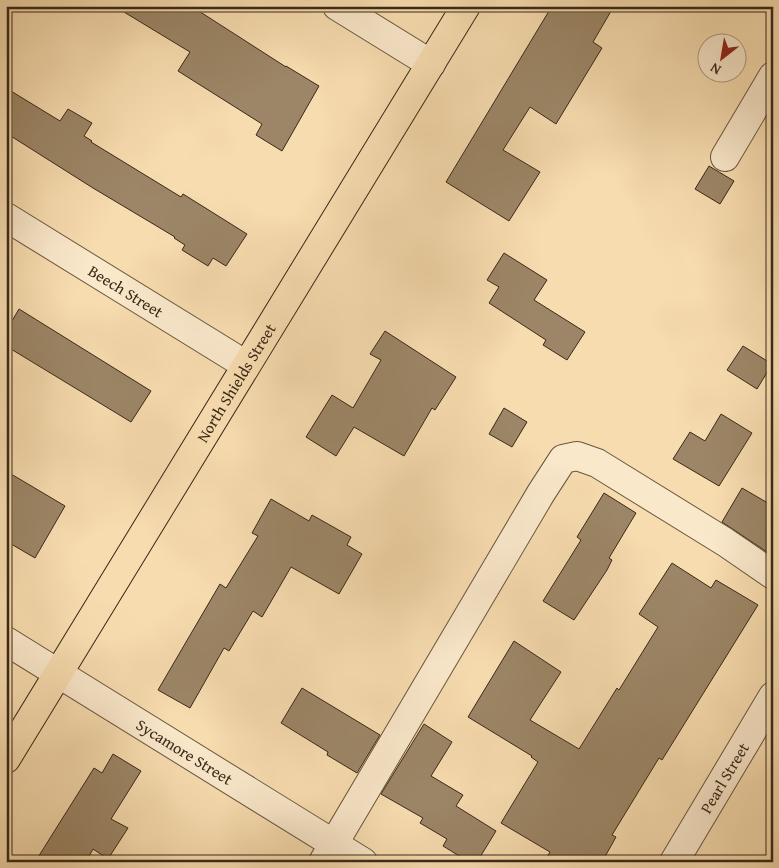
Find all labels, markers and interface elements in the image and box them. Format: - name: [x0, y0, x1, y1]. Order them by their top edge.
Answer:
- north arrow: [696, 32, 746, 82]
- text: N: [706, 58, 724, 80]
- street label: Beech Street: [84, 259, 168, 323]
- street label: North Shields Street: [190, 318, 282, 447]
- street label: Sycamore Street: [132, 712, 238, 791]
- street label: Pearl Street: [694, 738, 755, 818]

